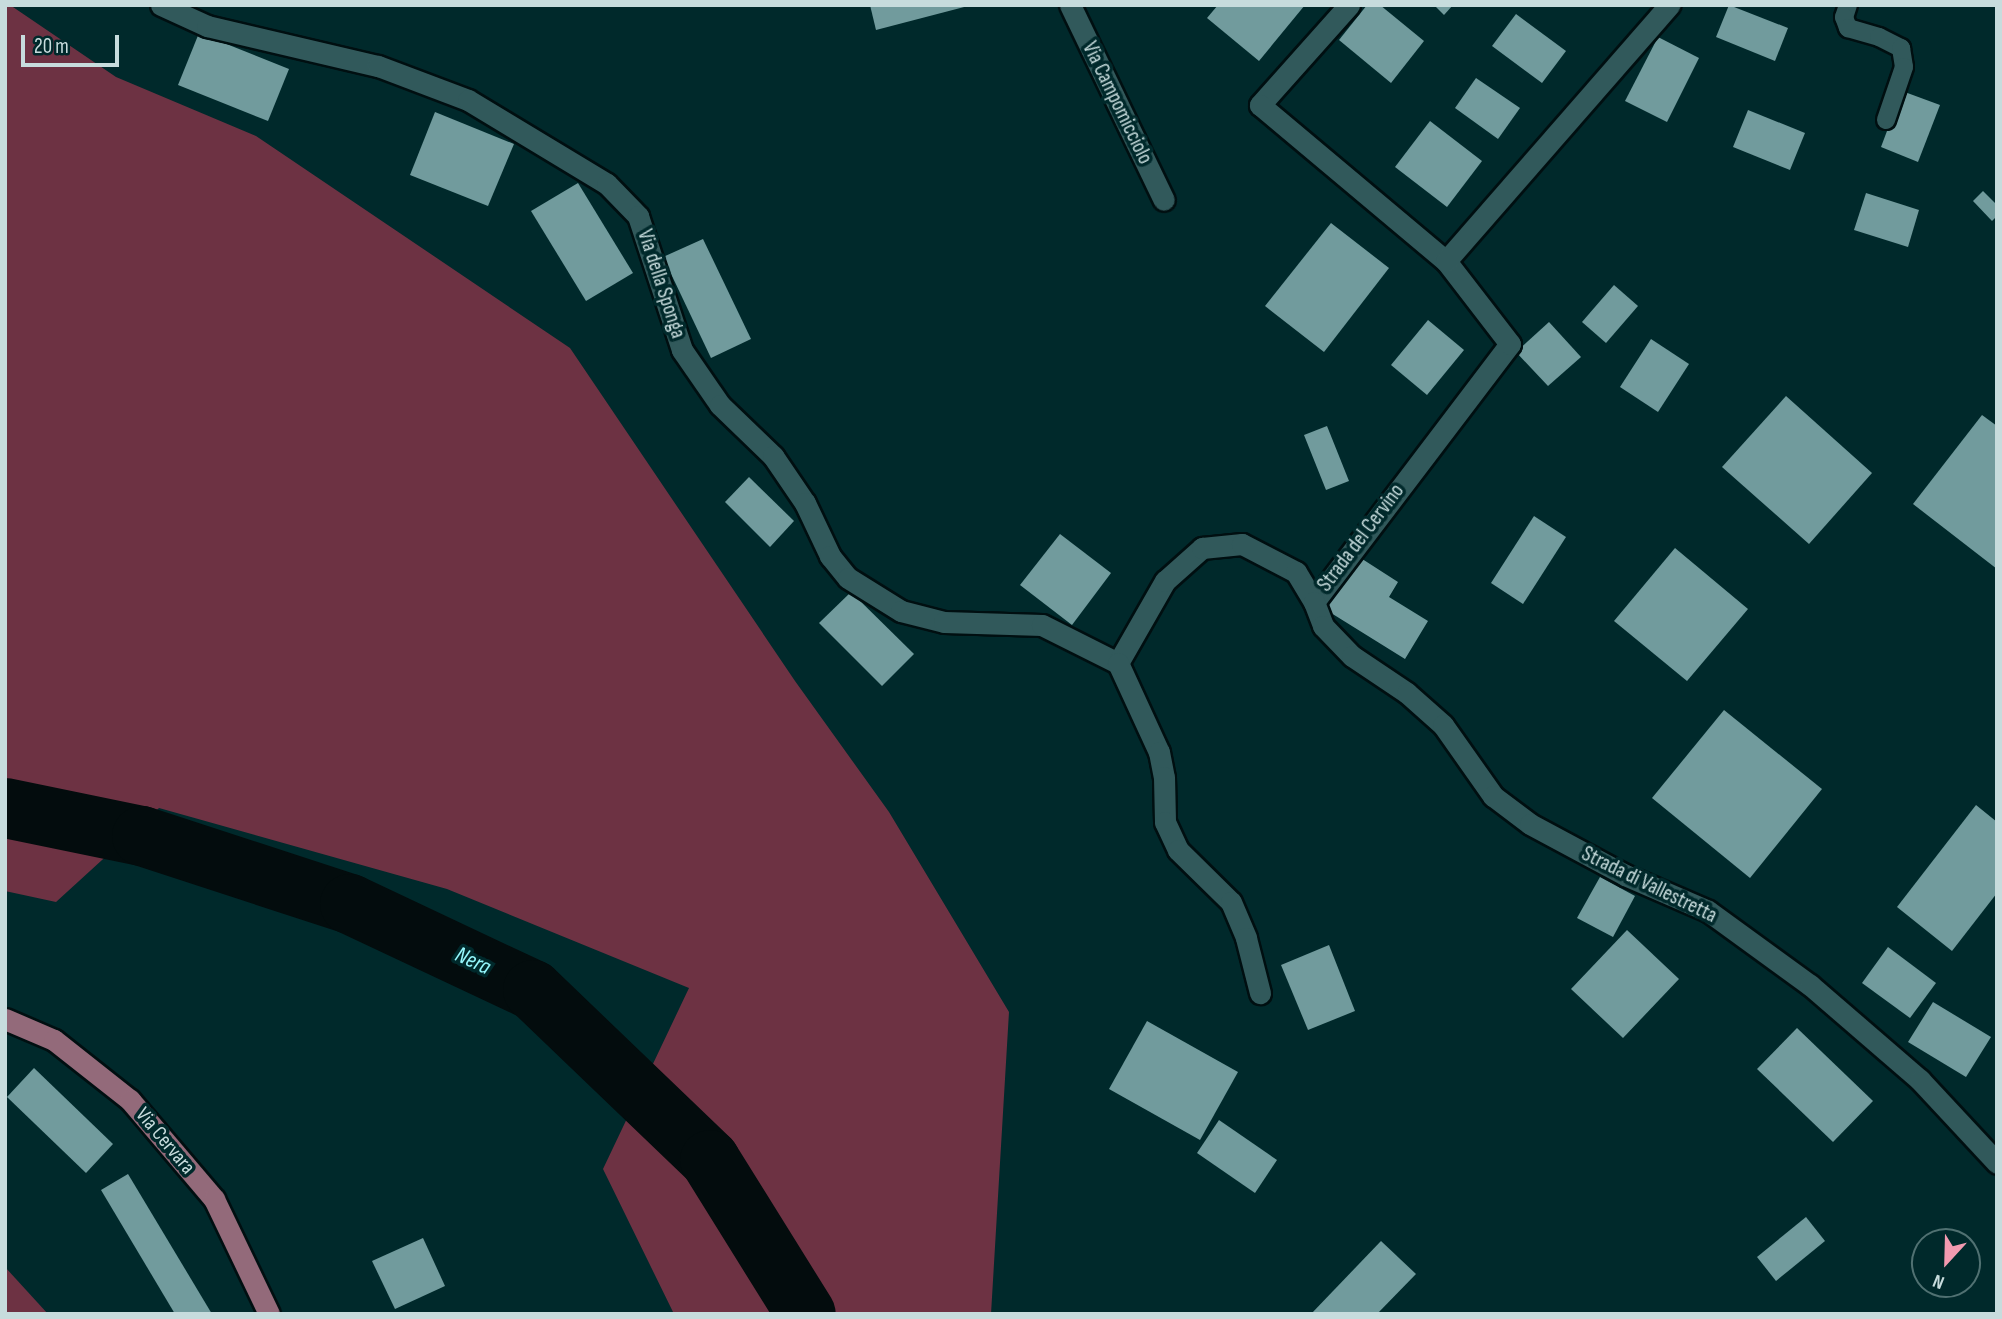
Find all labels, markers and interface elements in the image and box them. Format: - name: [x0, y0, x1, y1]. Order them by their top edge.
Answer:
- scale bar: [24, 21, 122, 65]
- text: 20 m: [34, 34, 69, 59]
- street label: Via Campomicciolo: [1077, 38, 1157, 168]
- street label: Via della Sponga: [632, 226, 690, 342]
- street label: Strada del Cervino: [1312, 479, 1410, 597]
- street label: Strada di Vallestretta: [1577, 841, 1721, 929]
- water label: Nera: [451, 941, 495, 981]
- street label: Via Cervara: [130, 1103, 200, 1179]
- north arrow: [1911, 1228, 1981, 1298]
- text: N: [1930, 1269, 1948, 1294]

